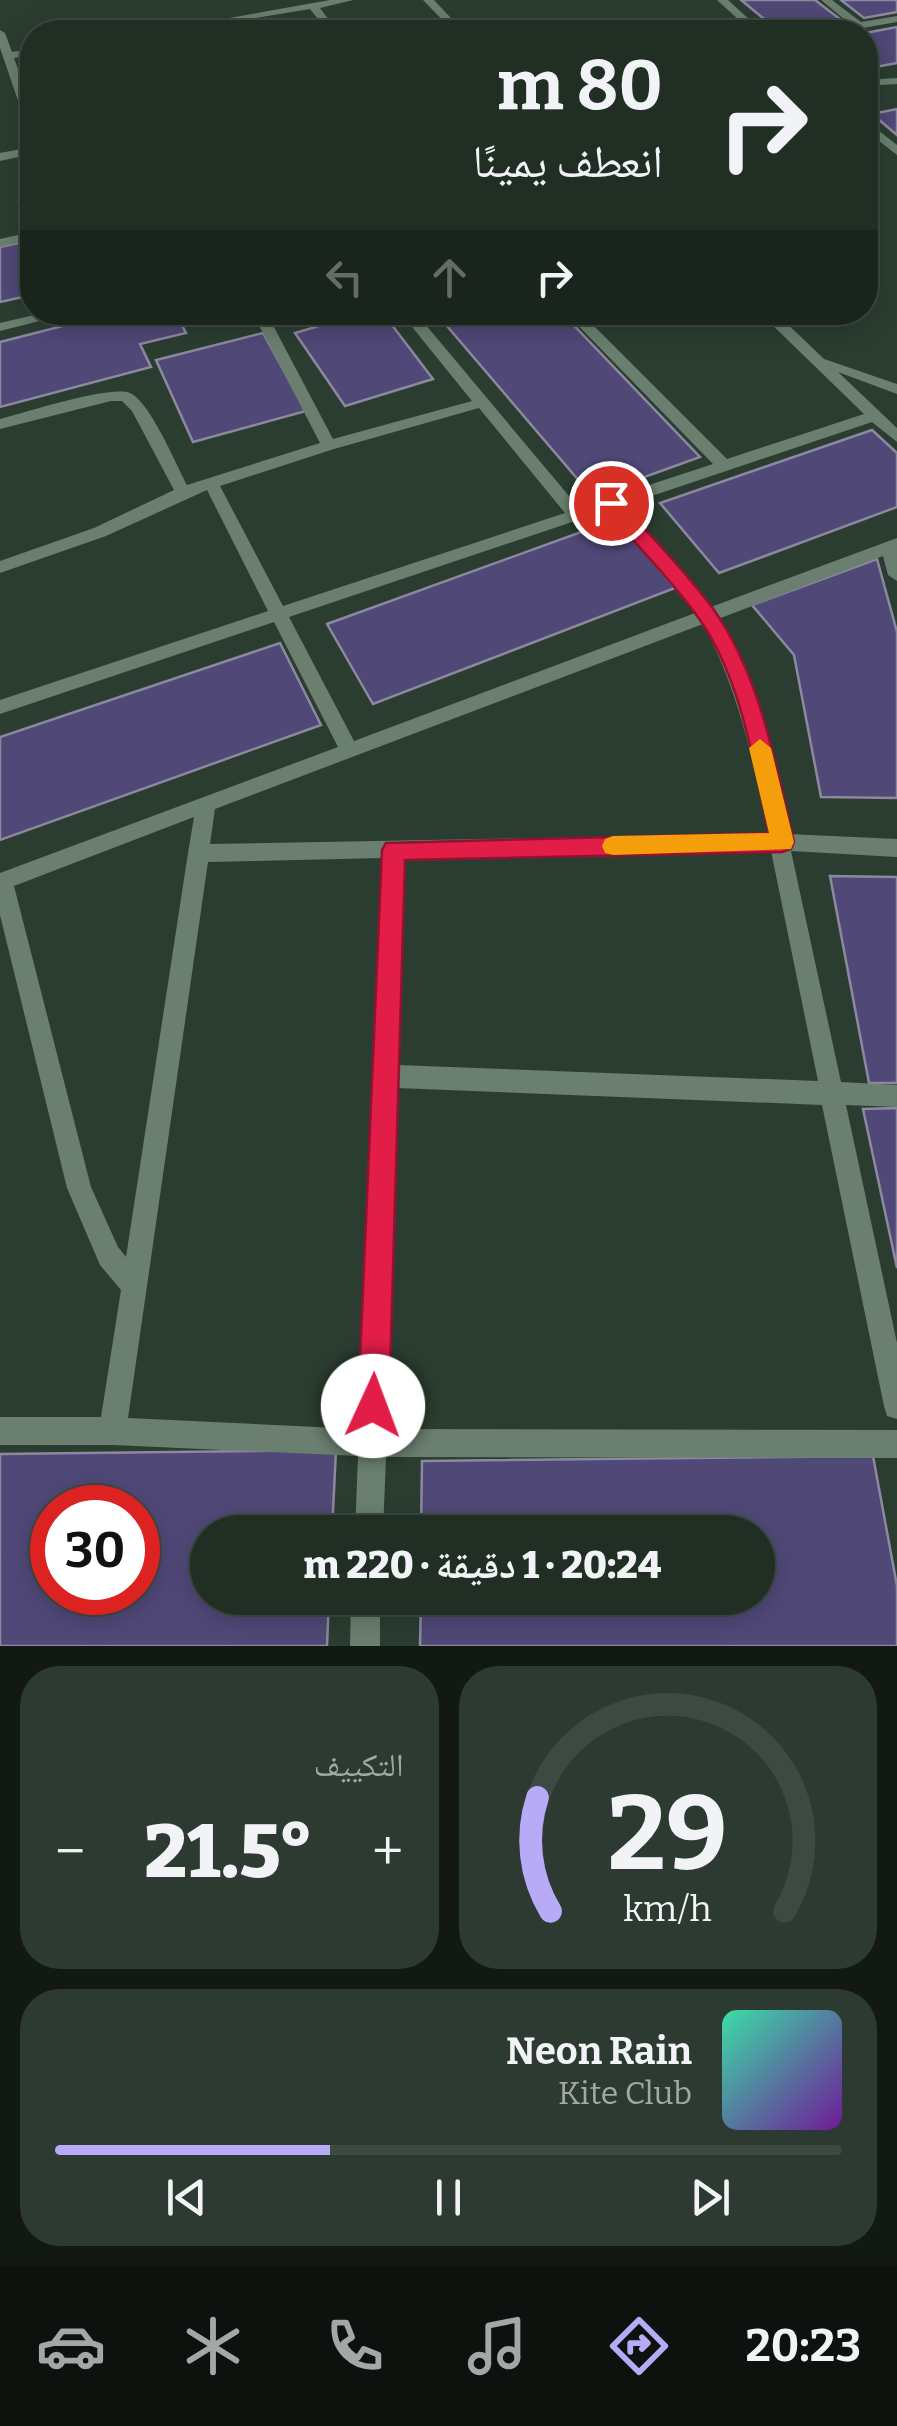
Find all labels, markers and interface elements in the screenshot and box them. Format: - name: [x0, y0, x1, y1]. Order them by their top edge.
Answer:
- text: 80 m: [497, 44, 663, 128]
- icon: right: [698, 60, 828, 190]
- text: انعطف يمينًا: [472, 135, 663, 189]
- icon: left: [317, 250, 372, 305]
- icon: ahead: [422, 250, 477, 305]
- icon: right: [527, 250, 582, 305]
- pin: [569, 461, 654, 546]
- icon: arrive: [584, 476, 639, 531]
- position arrow: [321, 1354, 425, 1458]
- speed limit sign: 30: [30, 1485, 160, 1615]
- text: 20:24 · 1 دقيقة · 220 m: [304, 1542, 661, 1588]
- text: التكييف: [314, 1746, 404, 1784]
- text: 29: [608, 1772, 728, 1897]
- text: 21.5°: [144, 1807, 313, 1897]
- text: −: [55, 1819, 85, 1885]
- text: +: [372, 1819, 403, 1885]
- text: km/h: [624, 1888, 712, 1930]
- text: Neon Rain: [506, 2028, 692, 2074]
- text: Kite Club: [558, 2074, 692, 2112]
- icon: previous: [159, 2170, 214, 2225]
- icon: pause: [421, 2170, 476, 2225]
- icon: next: [683, 2170, 738, 2225]
- icon: car: [36, 2311, 106, 2381]
- icon: climate: [178, 2311, 248, 2381]
- icon: phone: [320, 2311, 390, 2381]
- icon: music: [462, 2311, 532, 2381]
- icon: directions: [604, 2311, 674, 2381]
- text: 20:23: [745, 2319, 861, 2373]

